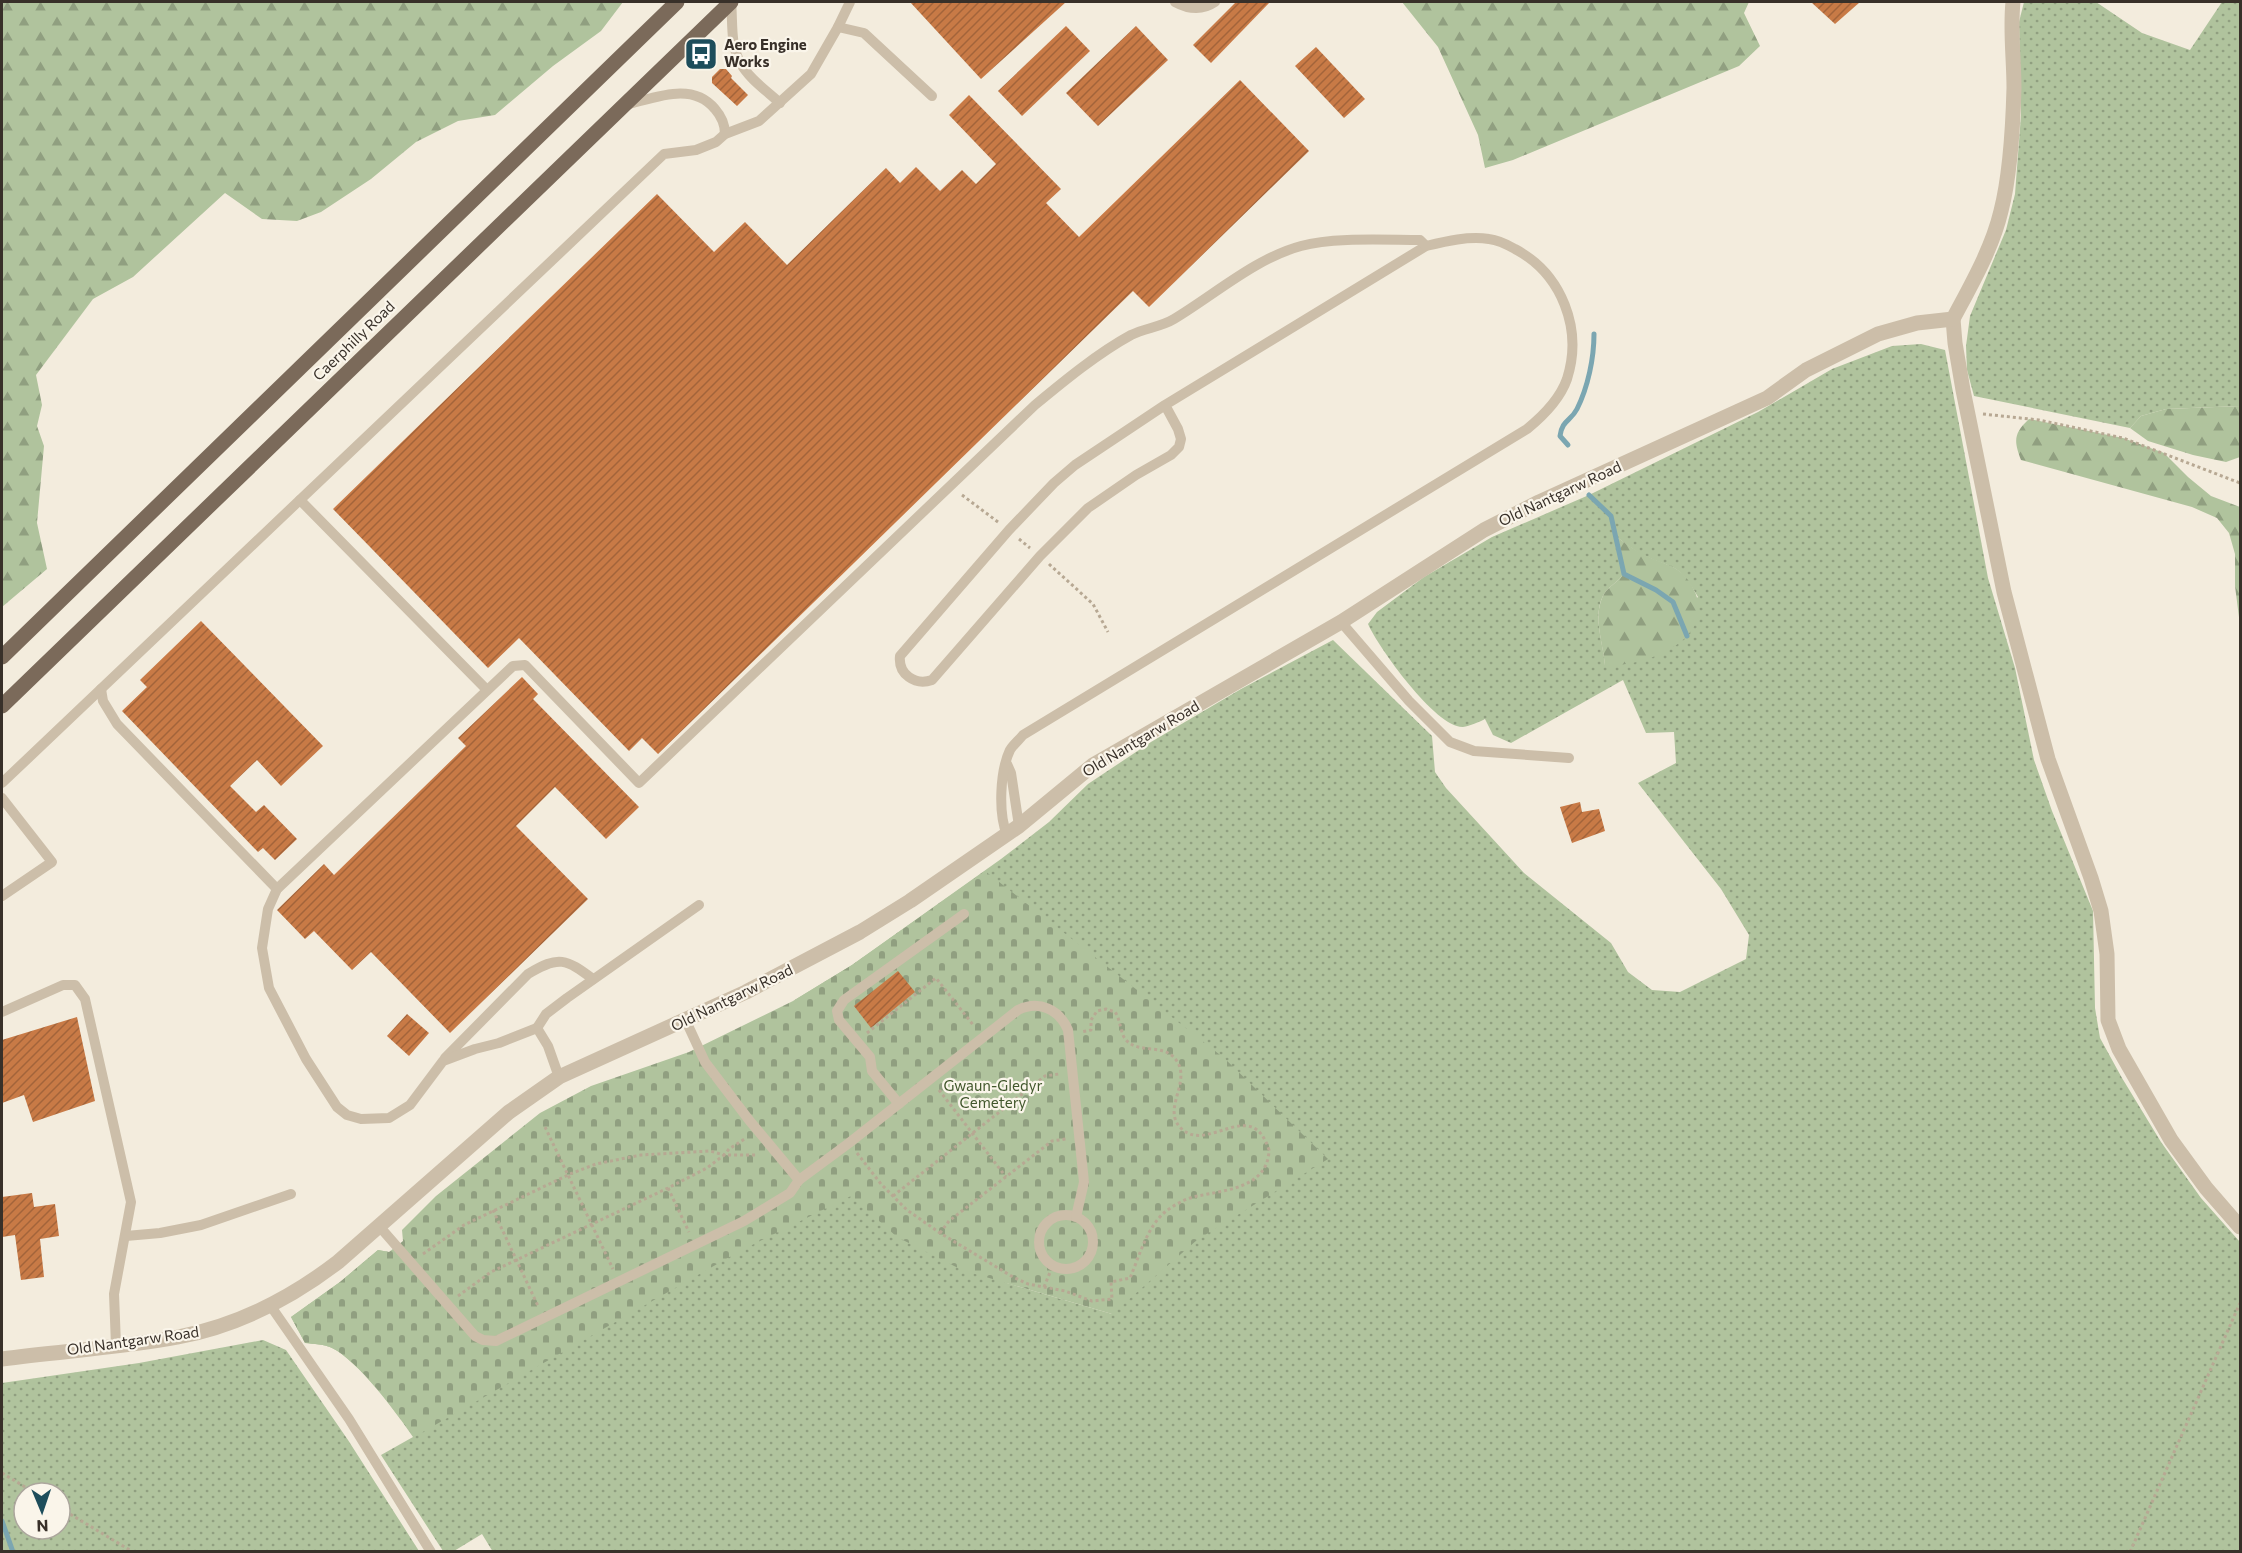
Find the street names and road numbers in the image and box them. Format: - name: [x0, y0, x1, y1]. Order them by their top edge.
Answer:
- street label: Caerphilly Road: [309, 297, 398, 384]
- street label: Old Nantgarw Road: [1495, 457, 1624, 529]
- street label: Old Nantgarw Road: [1079, 696, 1202, 780]
- street label: Old Nantgarw Road: [668, 960, 795, 1034]
- street label: Old Nantgarw Road: [66, 1322, 200, 1358]

